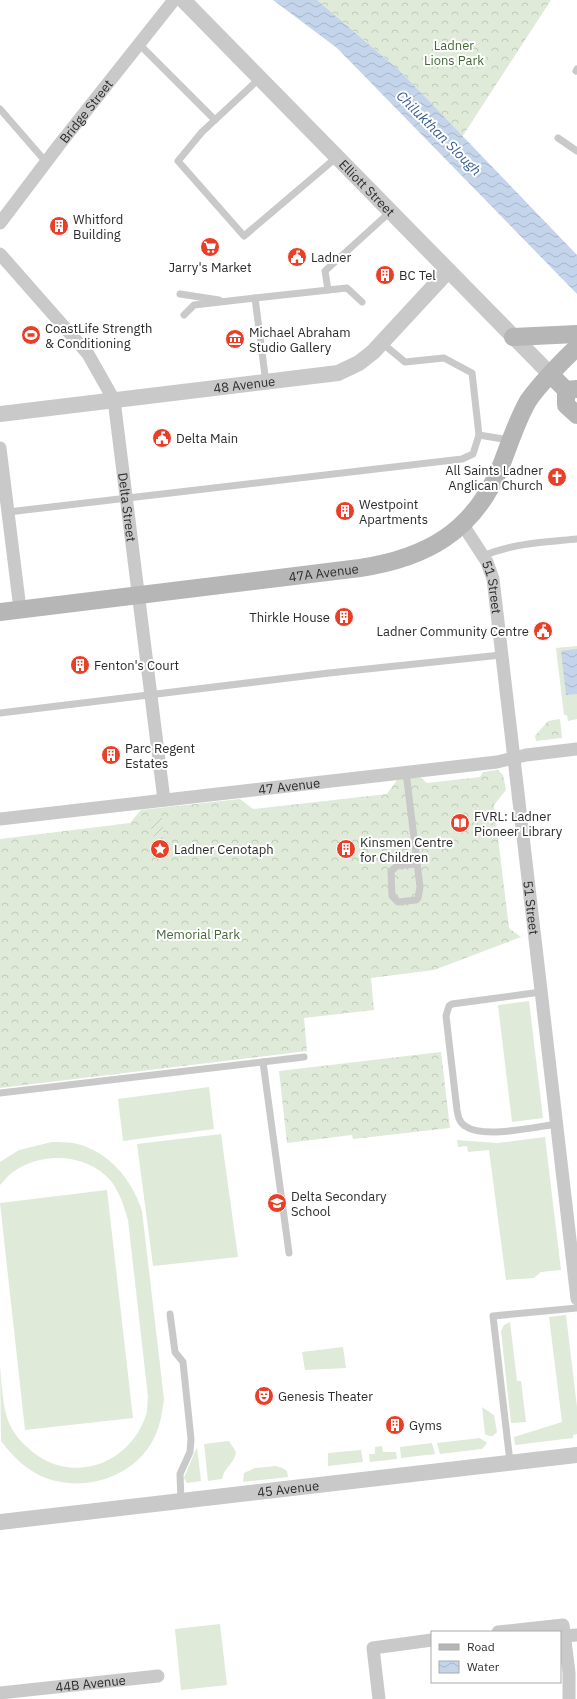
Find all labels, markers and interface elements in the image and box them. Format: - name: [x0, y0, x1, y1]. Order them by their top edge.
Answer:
- park label: Ladner Lions Park: [424, 37, 484, 69]
- street label: Bridge Street: [55, 76, 116, 147]
- water label: Chilukthan Slough: [393, 87, 485, 179]
- street label: Elliott Street: [336, 156, 399, 220]
- place label: Whitford Building: [73, 211, 123, 243]
- building icon: Whitford Building: [48, 215, 70, 237]
- supermarket icon: Jarry's Market: [199, 236, 221, 258]
- public building icon: Ladner: [286, 246, 308, 268]
- place label: Ladner: [311, 249, 352, 266]
- place label: Jarry's Market: [168, 259, 252, 276]
- building icon: BC Tel: [374, 264, 396, 286]
- place label: BC Tel: [399, 267, 436, 284]
- place label: CoastLife Strength & Conditioning: [45, 320, 152, 352]
- sports icon: CoastLife Strength & Conditioning: [20, 324, 42, 346]
- place label: Michael Abraham Studio Gallery: [249, 324, 351, 356]
- museum icon: Michael Abraham Studio Gallery: [224, 328, 246, 350]
- street label: 48 Avenue: [212, 372, 276, 397]
- public building icon: Delta Main: [151, 427, 173, 449]
- place label: Delta Main: [176, 430, 238, 447]
- place label: All Saints Ladner Anglican Church: [445, 462, 543, 494]
- church icon: All Saints Ladner Anglican Church: [546, 466, 568, 488]
- street label: Delta Street: [115, 471, 140, 543]
- place label: Westpoint Apartments: [359, 496, 428, 528]
- building icon: Westpoint Apartments: [334, 500, 356, 522]
- street label: 51 Street: [479, 558, 506, 615]
- street label: 47A Avenue: [288, 560, 360, 585]
- building icon: Thirkle House: [333, 606, 355, 628]
- place label: Thirkle House: [249, 609, 330, 626]
- public building icon: Ladner Community Centre: [532, 620, 554, 642]
- place label: Ladner Community Centre: [376, 623, 529, 640]
- building icon: Fenton's Court: [69, 654, 91, 676]
- place label: Fenton's Court: [94, 657, 179, 674]
- place label: Parc Regent Estates: [125, 740, 195, 772]
- building icon: Parc Regent Estates: [100, 744, 122, 766]
- street label: 47 Avenue: [257, 774, 321, 798]
- place label: FVRL: Ladner Pioneer Library: [474, 808, 563, 840]
- library icon: FVRL: Ladner Pioneer Library: [449, 812, 471, 834]
- place label: Kinsmen Centre for Children: [360, 834, 453, 866]
- place icon: Ladner Cenotaph: [149, 838, 171, 860]
- building icon: Kinsmen Centre for Children: [335, 838, 357, 860]
- place label: Ladner Cenotaph: [174, 841, 274, 858]
- street label: 51 Street: [520, 880, 543, 936]
- park label: Memorial Park: [156, 926, 240, 943]
- place label: Delta Secondary School: [291, 1188, 387, 1220]
- school or university icon: Delta Secondary School: [266, 1192, 288, 1214]
- theatre icon: Genesis Theater: [253, 1385, 275, 1407]
- place label: Genesis Theater: [278, 1388, 373, 1405]
- building icon: Gyms: [384, 1414, 406, 1436]
- place label: Gyms: [409, 1417, 442, 1434]
- street label: 45 Avenue: [256, 1477, 320, 1501]
- legend: [431, 1631, 561, 1683]
- text: Road: [467, 1639, 495, 1654]
- text: Water: [467, 1659, 500, 1674]
- street label: 44B Avenue: [54, 1671, 127, 1695]

